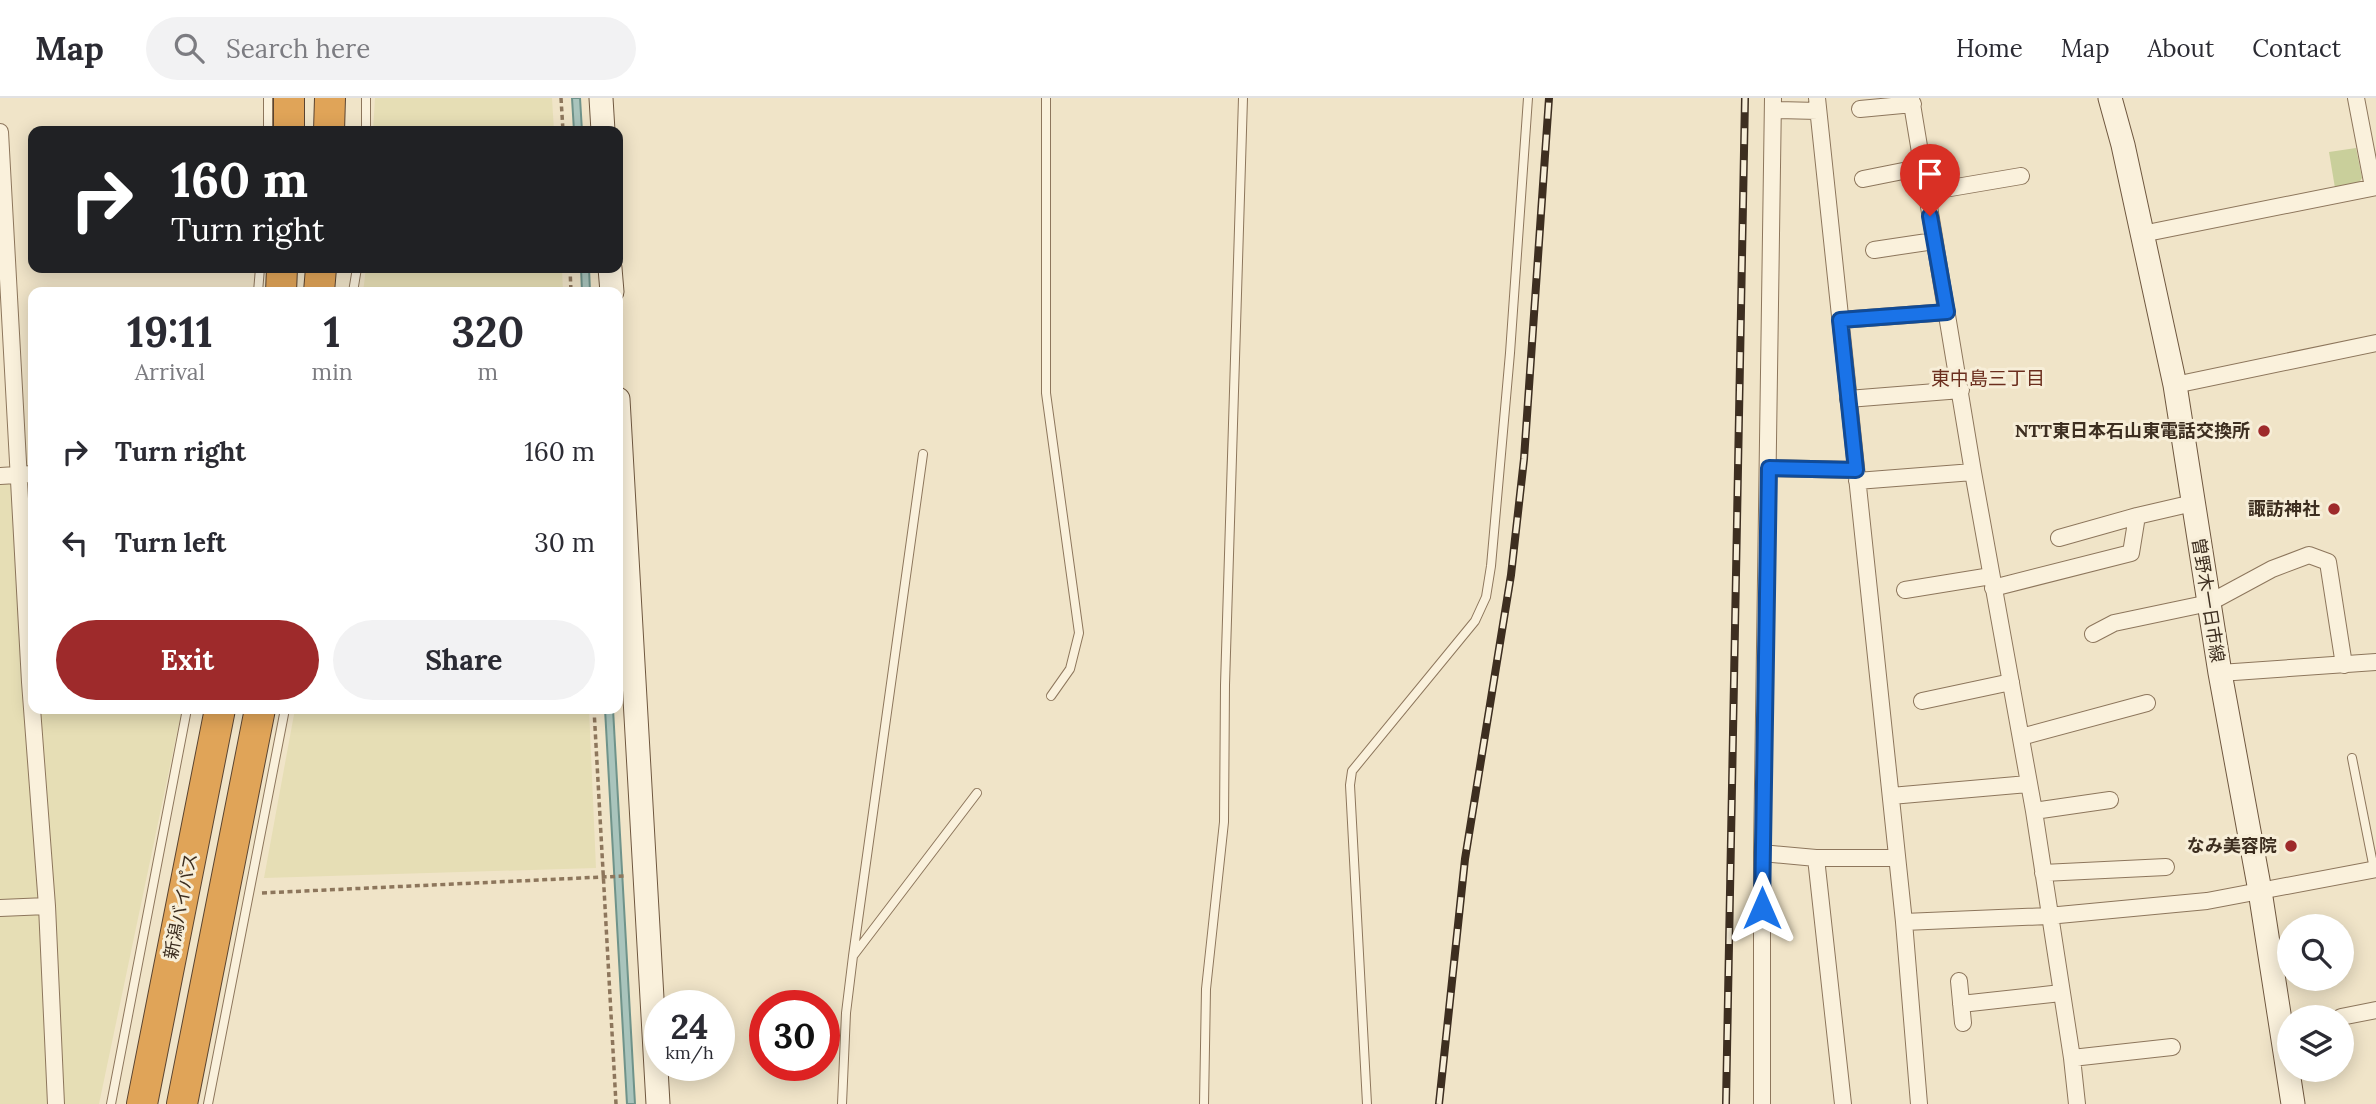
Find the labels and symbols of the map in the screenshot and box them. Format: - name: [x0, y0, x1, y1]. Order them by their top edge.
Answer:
- pin: [1900, 144, 1960, 216]
- district label: 東中島三丁目: [1931, 366, 2045, 390]
- place label: NTT東日本石山東電話交換所: [2015, 419, 2250, 442]
- marker: NTT東日本石山東電話交換所: [2256, 423, 2272, 439]
- place label: 諏訪神社: [2248, 497, 2320, 520]
- marker: 諏訪神社: [2326, 501, 2342, 517]
- street label: 曽野木一日市線: [2187, 536, 2230, 664]
- place label: なみ美容院: [2187, 834, 2277, 857]
- marker: なみ美容院: [2283, 838, 2299, 854]
- street label: 新潟バイパス: [159, 851, 202, 961]
- position arrow: [1725, 871, 1799, 945]
- speed limit sign: 30: [749, 990, 840, 1081]

